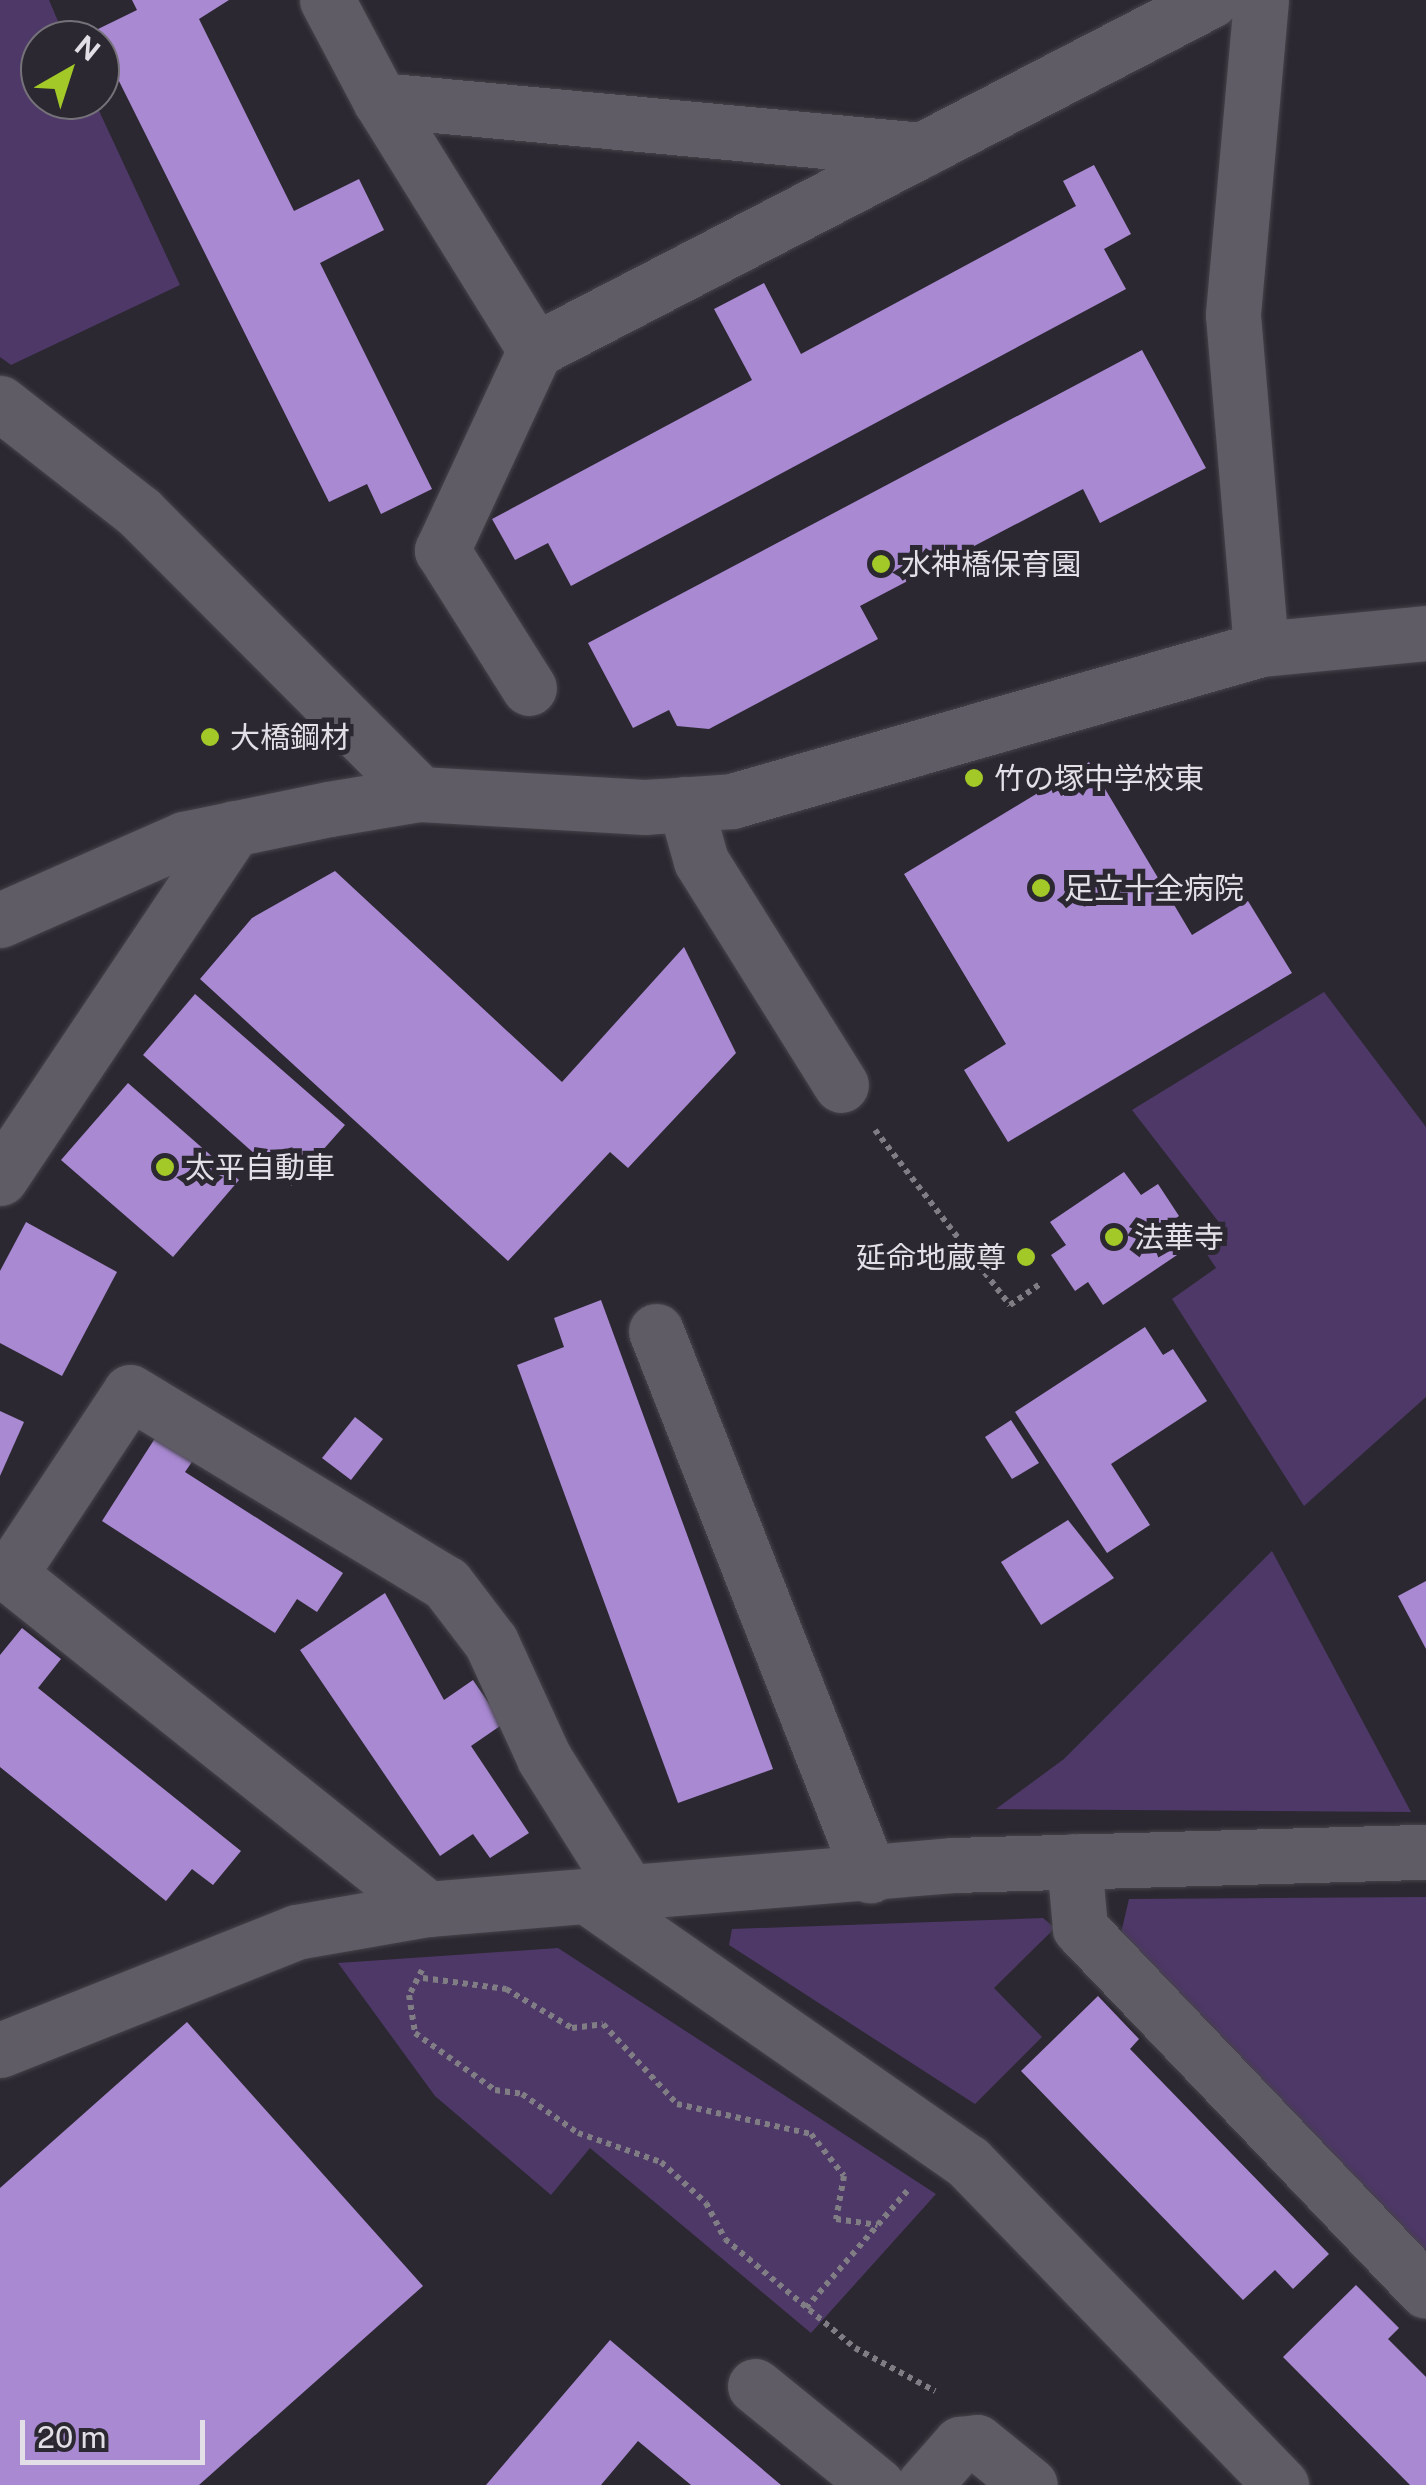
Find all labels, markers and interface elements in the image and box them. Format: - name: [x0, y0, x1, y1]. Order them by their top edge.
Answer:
- north arrow: [20, 20, 120, 120]
- text: N: [69, 28, 107, 68]
- place label: 水神橋保育園: [901, 546, 1081, 582]
- marker: 水神橋保育園: [870, 553, 892, 575]
- place label: 大橋鋼材: [230, 719, 350, 755]
- marker: 大橋鋼材: [199, 726, 221, 748]
- place label: 竹の塚中学校東: [994, 760, 1204, 796]
- marker: 竹の塚中学校東: [963, 767, 985, 789]
- place label: 足立十全病院: [1064, 870, 1244, 906]
- marker: 足立十全病院: [1028, 875, 1054, 901]
- place label: 太平自動車: [185, 1149, 335, 1185]
- marker: 太平自動車: [154, 1156, 176, 1178]
- place label: 法華寺: [1134, 1219, 1224, 1255]
- marker: 法華寺: [1103, 1226, 1125, 1248]
- place label: 延命地蔵尊: [856, 1239, 1006, 1275]
- marker: 延命地蔵尊: [1015, 1246, 1037, 1268]
- scale bar: [25, 2400, 210, 2462]
- text: 20 m: [37, 2419, 106, 2455]

